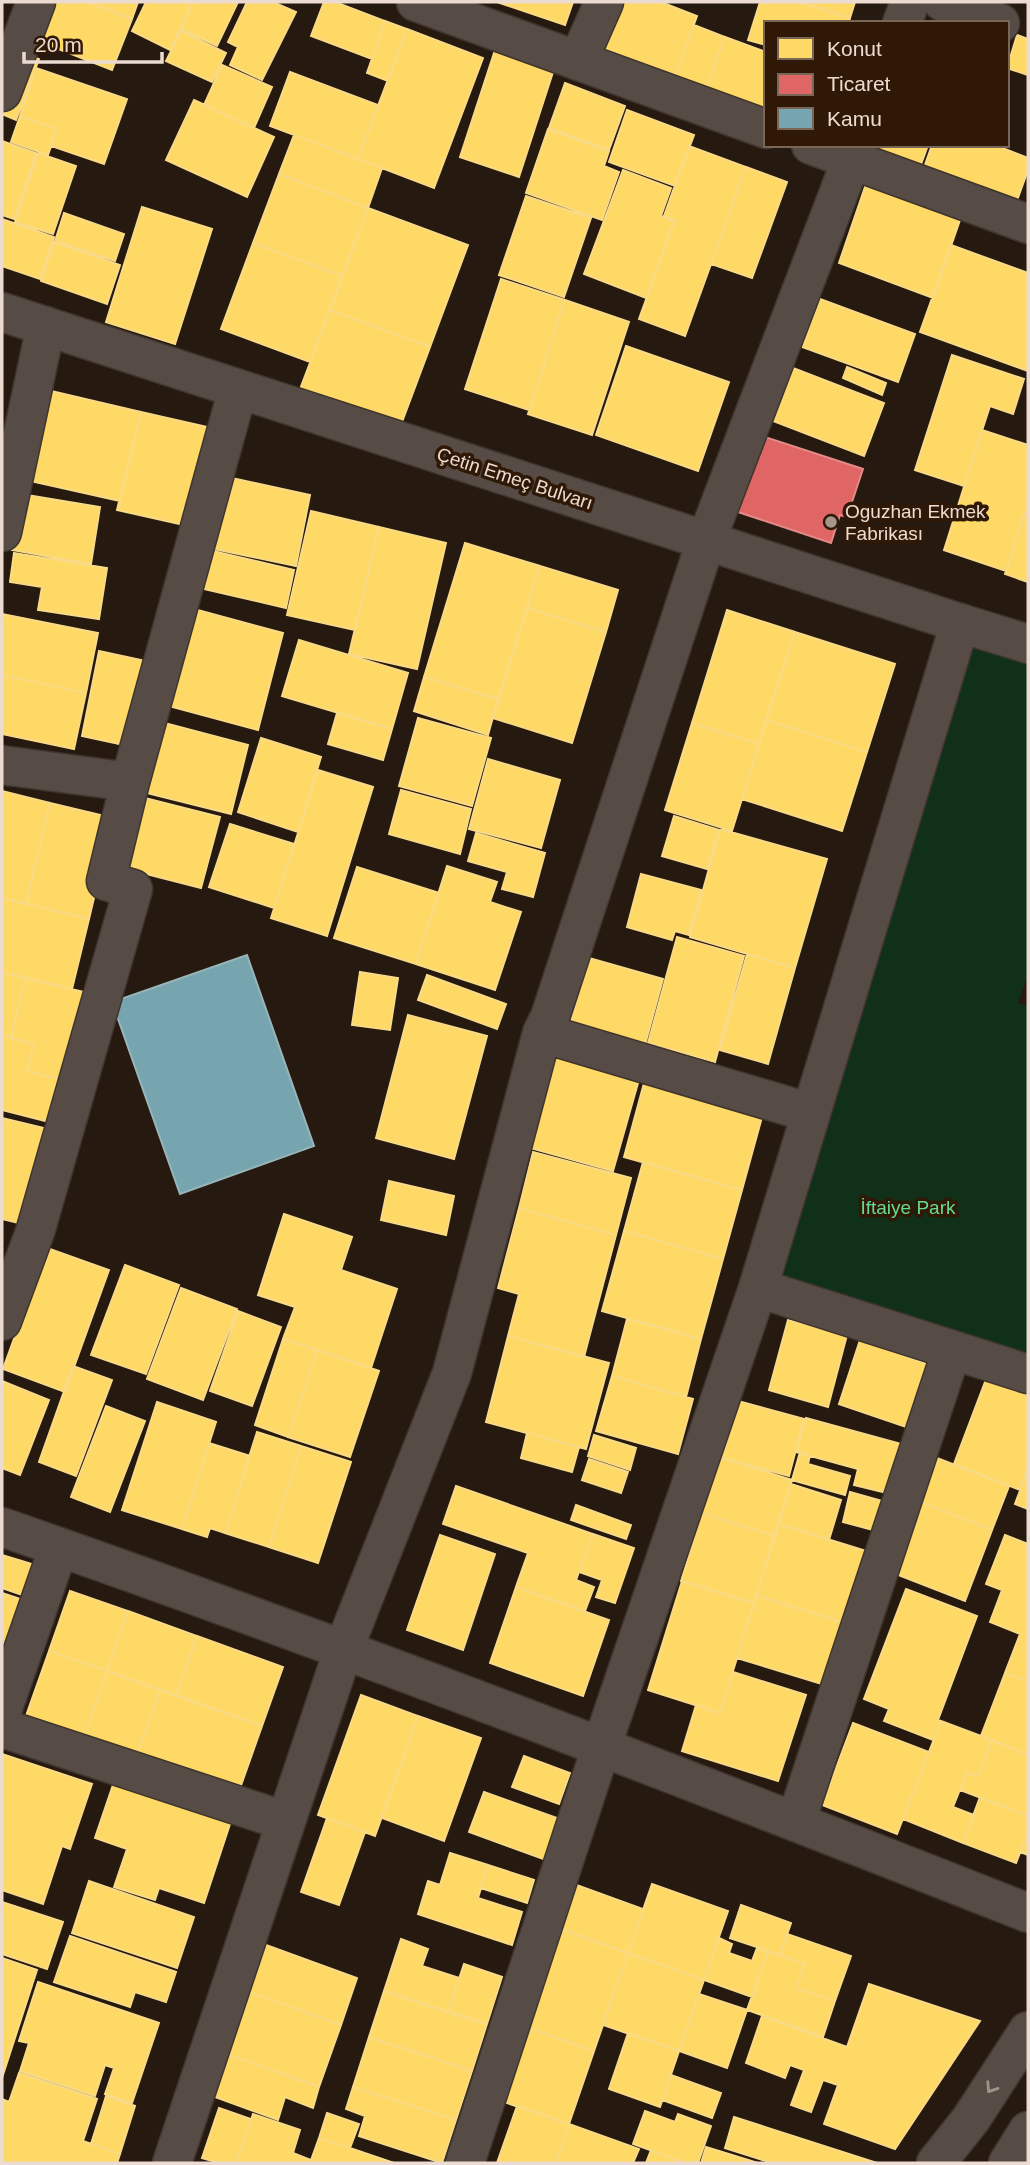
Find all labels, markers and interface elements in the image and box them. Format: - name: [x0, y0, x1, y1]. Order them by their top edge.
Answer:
- scale bar: [24, 21, 163, 65]
- legend: [764, 21, 1009, 147]
- text: 20 m: [35, 33, 82, 56]
- text: Konut: [827, 37, 882, 60]
- text: Ticaret: [827, 72, 891, 95]
- text: Kamu: [827, 107, 882, 130]
- street label: Çetin Emeç Bulvarı: [434, 443, 595, 514]
- place label: Oguzhan Ekmek Fabrikası: [845, 501, 986, 544]
- marker: Oguzhan Ekmek Fabrikası: [823, 514, 839, 530]
- park label: İftaiye Park: [860, 1197, 956, 1218]
- one-way arrow: [986, 2081, 999, 2094]

